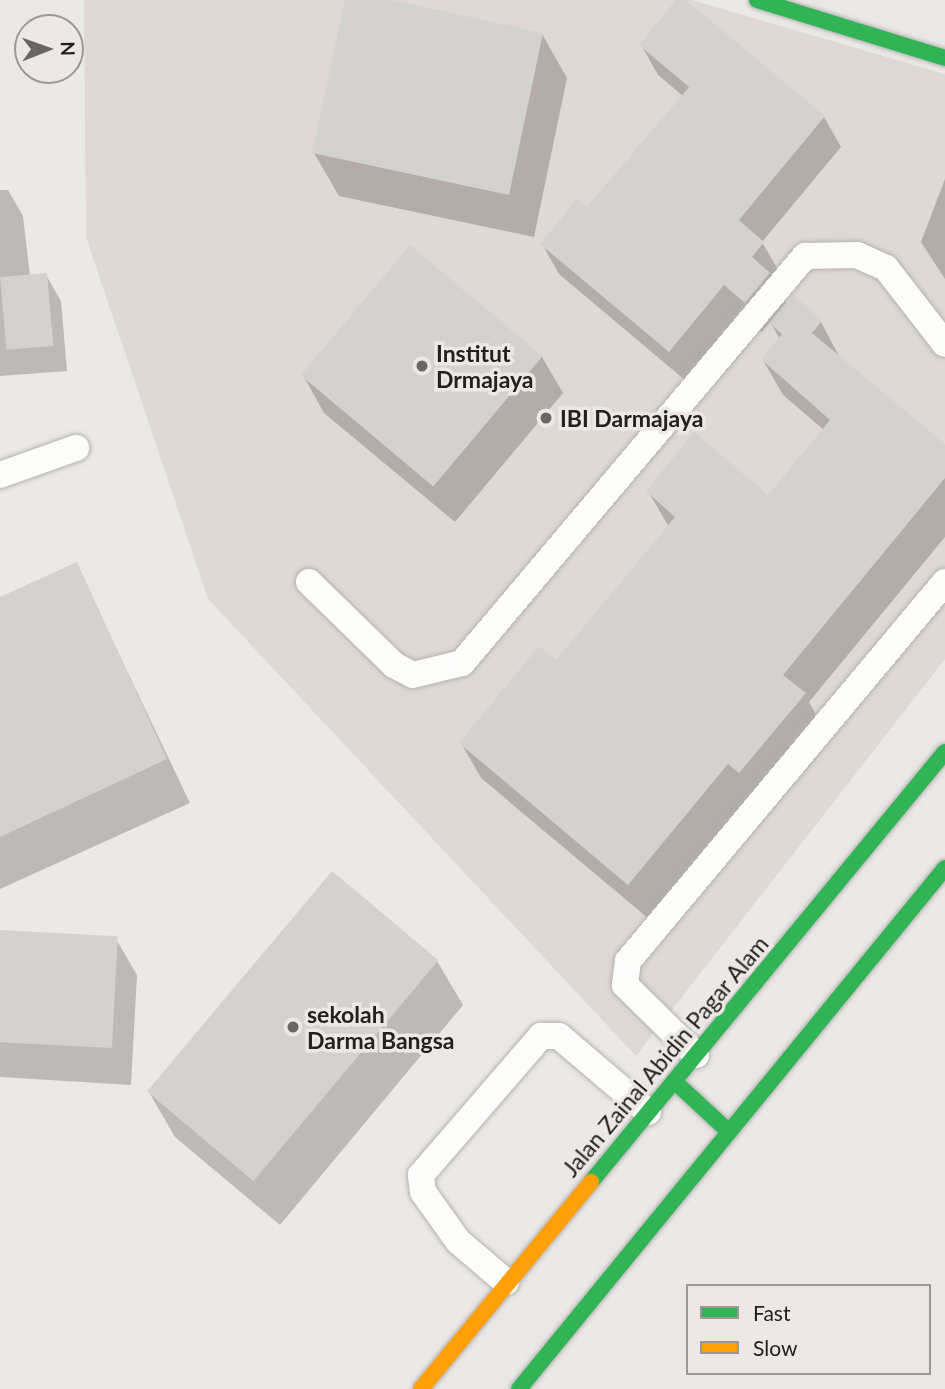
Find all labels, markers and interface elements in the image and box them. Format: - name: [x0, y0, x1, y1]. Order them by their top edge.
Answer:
- north arrow: [14, 14, 84, 84]
- text: N: [57, 41, 80, 56]
- place label: Institut Drmajaya: [436, 339, 534, 393]
- marker: Institut Drmajaya: [414, 358, 430, 374]
- place label: IBI Darmajaya: [560, 404, 703, 432]
- marker: IBI Darmajaya: [538, 410, 554, 426]
- street label: Jalan Zainal Abidin Pagar Alam: [556, 929, 774, 1183]
- place label: sekolah Darma Bangsa: [307, 1000, 455, 1054]
- marker: sekolah Darma Bangsa: [285, 1019, 301, 1035]
- legend: [686, 1284, 931, 1375]
- text: Fast: [753, 1300, 790, 1325]
- text: Slow: [753, 1335, 797, 1360]

